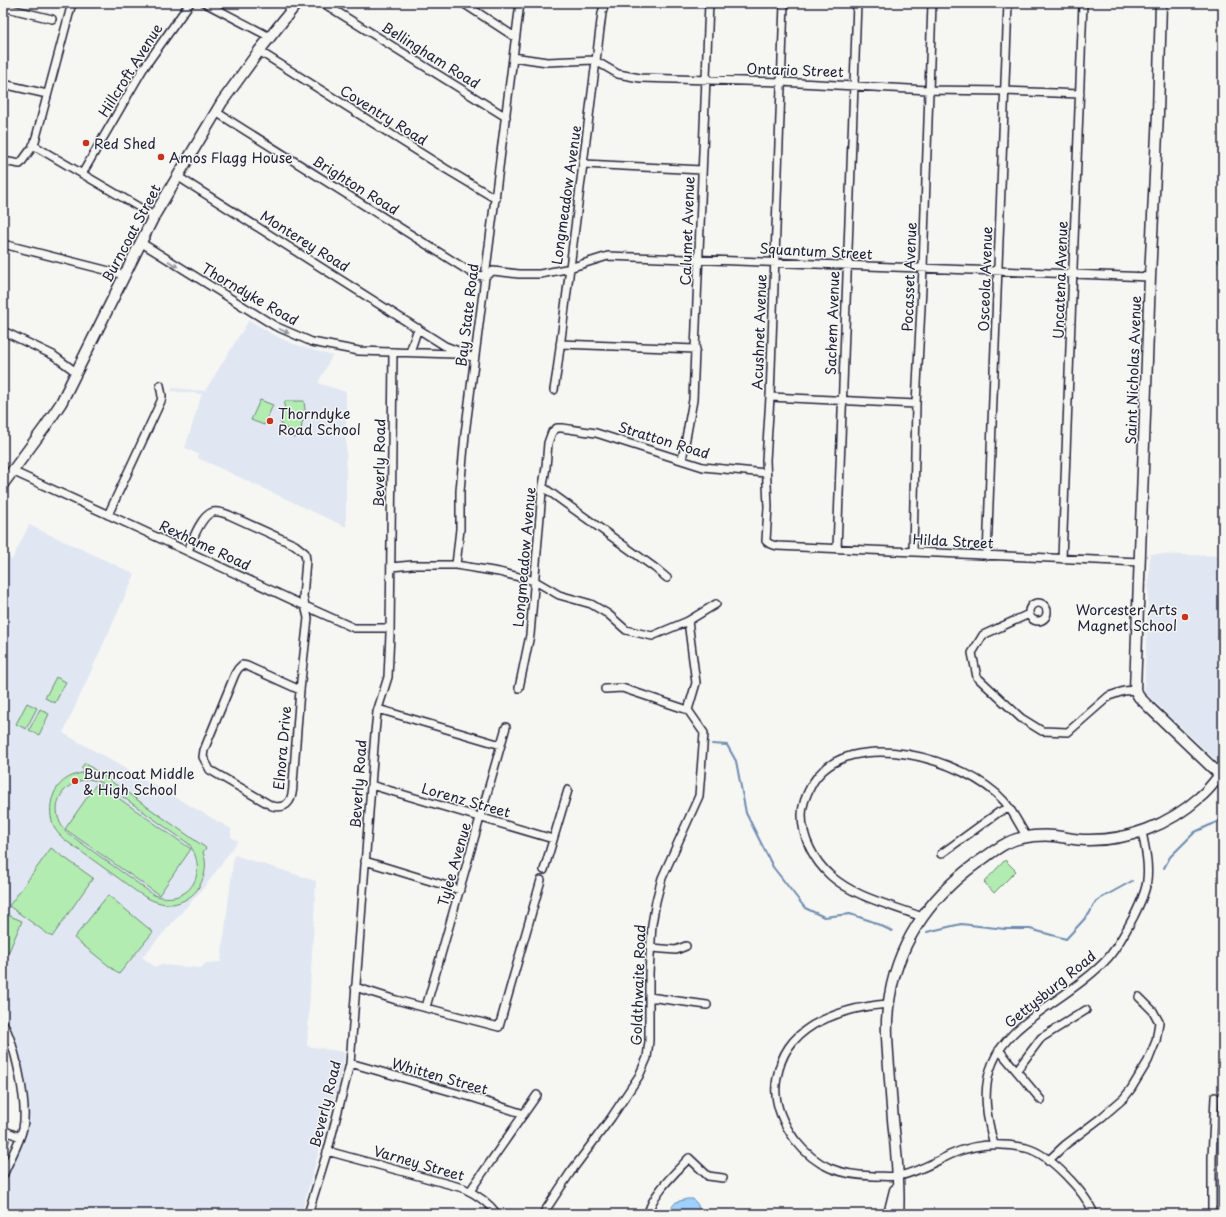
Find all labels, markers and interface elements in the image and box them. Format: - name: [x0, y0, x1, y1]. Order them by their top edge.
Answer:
- street label: Bellingham Road: [378, 16, 484, 94]
- street label: Hillcroft Avenue: [93, 19, 167, 121]
- street label: Ontario Street: [746, 58, 844, 82]
- street label: Coventry Road: [336, 80, 432, 150]
- street label: Longmeadow Avenue: [546, 124, 586, 266]
- place label: Red Shed: [94, 133, 156, 154]
- marker: Red Shed: [81, 138, 91, 148]
- place label: Amos Flagg House: [169, 147, 293, 168]
- street label: Brighton Road: [309, 150, 403, 220]
- marker: Amos Flagg House: [156, 152, 166, 162]
- street label: Calumet Avenue: [675, 176, 699, 286]
- street label: Burncoat Street: [96, 180, 166, 286]
- street label: Monterey Road: [256, 205, 354, 277]
- street label: Uncatena Avenue: [1047, 220, 1073, 339]
- street label: Pocasset Avenue: [897, 221, 921, 332]
- street label: Osceola Avenue: [973, 226, 997, 332]
- street label: Squantum Street: [759, 238, 873, 264]
- street label: Thorndyke Road: [197, 258, 303, 330]
- one-way arrow: [167, 260, 179, 267]
- street label: Bay State Road: [450, 262, 484, 368]
- street label: Sachem Avenue: [820, 270, 844, 375]
- street label: Acushnet Avenue: [746, 273, 772, 390]
- street label: Saint Nicholas Avenue: [1120, 295, 1146, 445]
- one-way arrow: [278, 328, 290, 334]
- place label: Thorndyke Road School: [278, 403, 361, 440]
- marker: Thorndyke Road School: [265, 416, 275, 426]
- street label: Stratton Road: [616, 416, 712, 464]
- street label: Beverly Road: [368, 418, 390, 508]
- street label: Longmeadow Avenue: [507, 486, 541, 628]
- street label: Rexhame Road: [156, 515, 254, 575]
- street label: Hilda Street: [912, 528, 994, 554]
- place label: Worcester Arts Magnet School: [1076, 599, 1177, 636]
- marker: Worcester Arts Magnet School: [1180, 612, 1190, 622]
- street label: Elnora Drive: [268, 705, 296, 791]
- street label: Beverly Road: [344, 739, 372, 829]
- place label: Burncoat Middle & High School: [83, 763, 195, 800]
- marker: Burncoat Middle & High School: [70, 776, 80, 786]
- street label: Lorenz Street: [419, 777, 513, 823]
- street label: Tylee Avenue: [432, 819, 476, 908]
- street label: Goldthwaite Road: [625, 924, 651, 1046]
- street label: Gettysburg Road: [1000, 945, 1100, 1033]
- street label: Whitten Street: [389, 1052, 491, 1100]
- street label: Beverly Road: [304, 1058, 346, 1150]
- street label: Varney Street: [371, 1140, 467, 1186]

